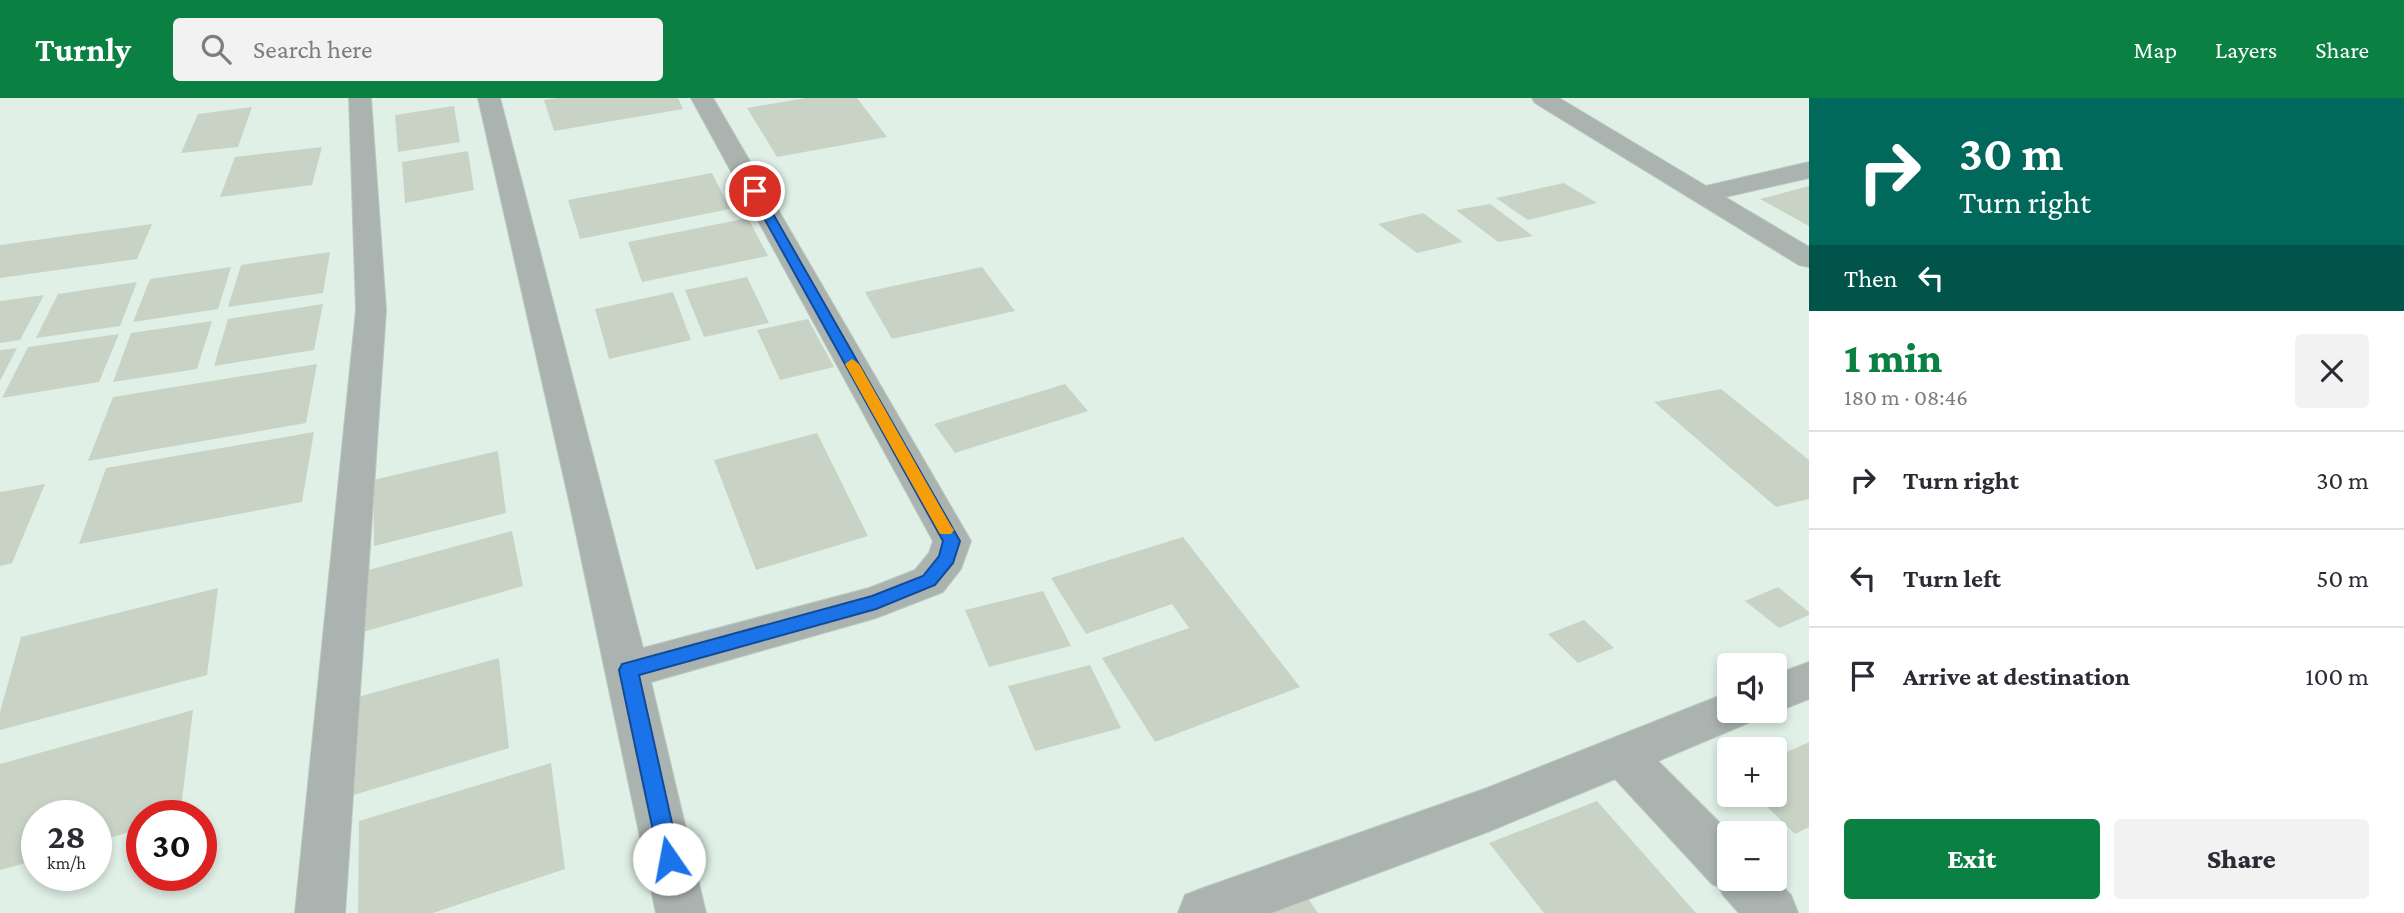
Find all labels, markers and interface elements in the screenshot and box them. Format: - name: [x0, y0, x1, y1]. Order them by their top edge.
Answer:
- search box: [173, 18, 663, 81]
- icon: search: [197, 30, 235, 68]
- text: Turnly: [35, 31, 131, 68]
- text: Search here: [253, 35, 372, 64]
- text: Map: [2133, 36, 2177, 63]
- text: Layers: [2215, 36, 2277, 63]
- text: Share: [2315, 36, 2369, 63]
- icon: right: [1844, 126, 1935, 217]
- text: 30 m: [1959, 126, 2064, 181]
- pin: [725, 161, 785, 221]
- icon: arrive: [736, 172, 774, 210]
- text: Turn right: [1959, 184, 2091, 220]
- icon: left: [1912, 259, 1950, 297]
- text: Then: [1844, 264, 1898, 293]
- text: 1 min: [1844, 334, 1942, 381]
- button: close: [2295, 334, 2369, 408]
- text: 180 m · 08:46: [1844, 384, 1968, 410]
- icon: right: [1844, 461, 1882, 499]
- text: Turn right: [1903, 466, 2019, 495]
- text: 30 m: [2316, 466, 2369, 495]
- icon: left: [1844, 559, 1882, 597]
- text: Turn left: [1903, 564, 2001, 593]
- text: 50 m: [2316, 564, 2369, 593]
- map controls: [1717, 653, 1787, 891]
- button: sound: [1717, 653, 1787, 723]
- icon: arrive: [1844, 657, 1882, 695]
- text: Arrive at destination: [1903, 662, 2130, 691]
- text: 100 m: [2305, 662, 2369, 691]
- button: +: [1717, 737, 1787, 807]
- speed limit sign: 30: [126, 800, 217, 891]
- text: 28: [47, 817, 86, 856]
- button: Exit: [1844, 819, 2100, 899]
- button: Share: [2114, 819, 2369, 899]
- button: −: [1717, 821, 1787, 891]
- position arrow: [632, 822, 706, 896]
- text: km/h: [47, 853, 86, 873]

